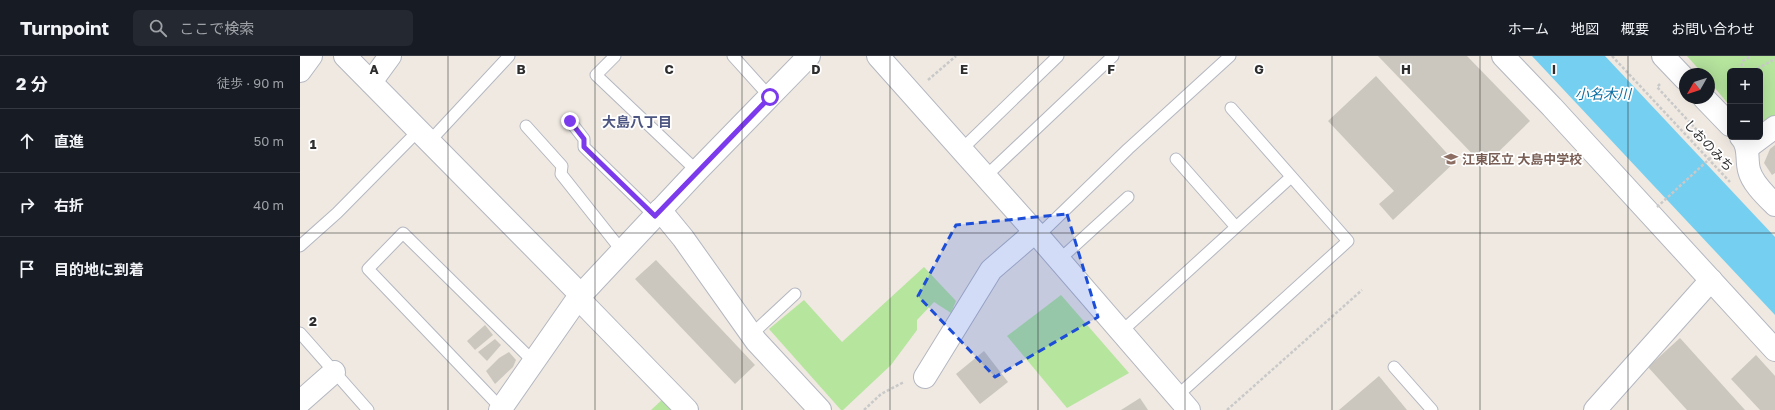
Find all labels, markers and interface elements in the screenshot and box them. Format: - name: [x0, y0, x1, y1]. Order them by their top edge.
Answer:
- search box: [133, 10, 413, 46]
- text: Turnpoint: [20, 16, 109, 39]
- icon: search: [147, 17, 169, 39]
- text: ここで検索: [179, 19, 254, 37]
- text: ホーム: [1507, 20, 1549, 37]
- text: 地図: [1571, 20, 1599, 37]
- text: 概要: [1621, 20, 1649, 37]
- text: お問い合わせ: [1671, 20, 1755, 37]
- text: A: [369, 61, 379, 77]
- text: B: [516, 61, 526, 77]
- text: C: [664, 61, 674, 77]
- text: D: [811, 61, 821, 77]
- text: E: [960, 61, 968, 77]
- text: F: [1107, 61, 1115, 77]
- text: G: [1254, 61, 1264, 77]
- text: H: [1401, 61, 1411, 77]
- text: I: [1552, 61, 1556, 77]
- north arrow: [1679, 68, 1715, 104]
- map controls: [1727, 68, 1763, 140]
- button: +: [1727, 68, 1763, 104]
- text: 2 分: [16, 73, 48, 94]
- text: 徒歩 · 90 m: [217, 75, 284, 91]
- water label: 小名木川: [1575, 85, 1633, 102]
- route start: [761, 88, 779, 106]
- button: −: [1727, 104, 1763, 140]
- route end: [561, 112, 579, 130]
- district label: 大島八丁目: [602, 113, 672, 130]
- street label: しおのみち: [1681, 116, 1737, 174]
- icon: ahead: [16, 130, 38, 152]
- text: 直進: [54, 132, 84, 150]
- text: 50 m: [254, 133, 284, 149]
- text: 1: [310, 136, 317, 152]
- school or university icon: 江東区立 大島中学校: [1443, 151, 1459, 167]
- place label: 江東区立 大島中学校: [1462, 151, 1582, 167]
- icon: right: [16, 194, 38, 216]
- text: 右折: [54, 196, 84, 214]
- text: 40 m: [253, 197, 284, 213]
- icon: arrive: [16, 258, 38, 280]
- text: 目的地に到着: [54, 260, 144, 278]
- text: 2: [309, 313, 317, 329]

